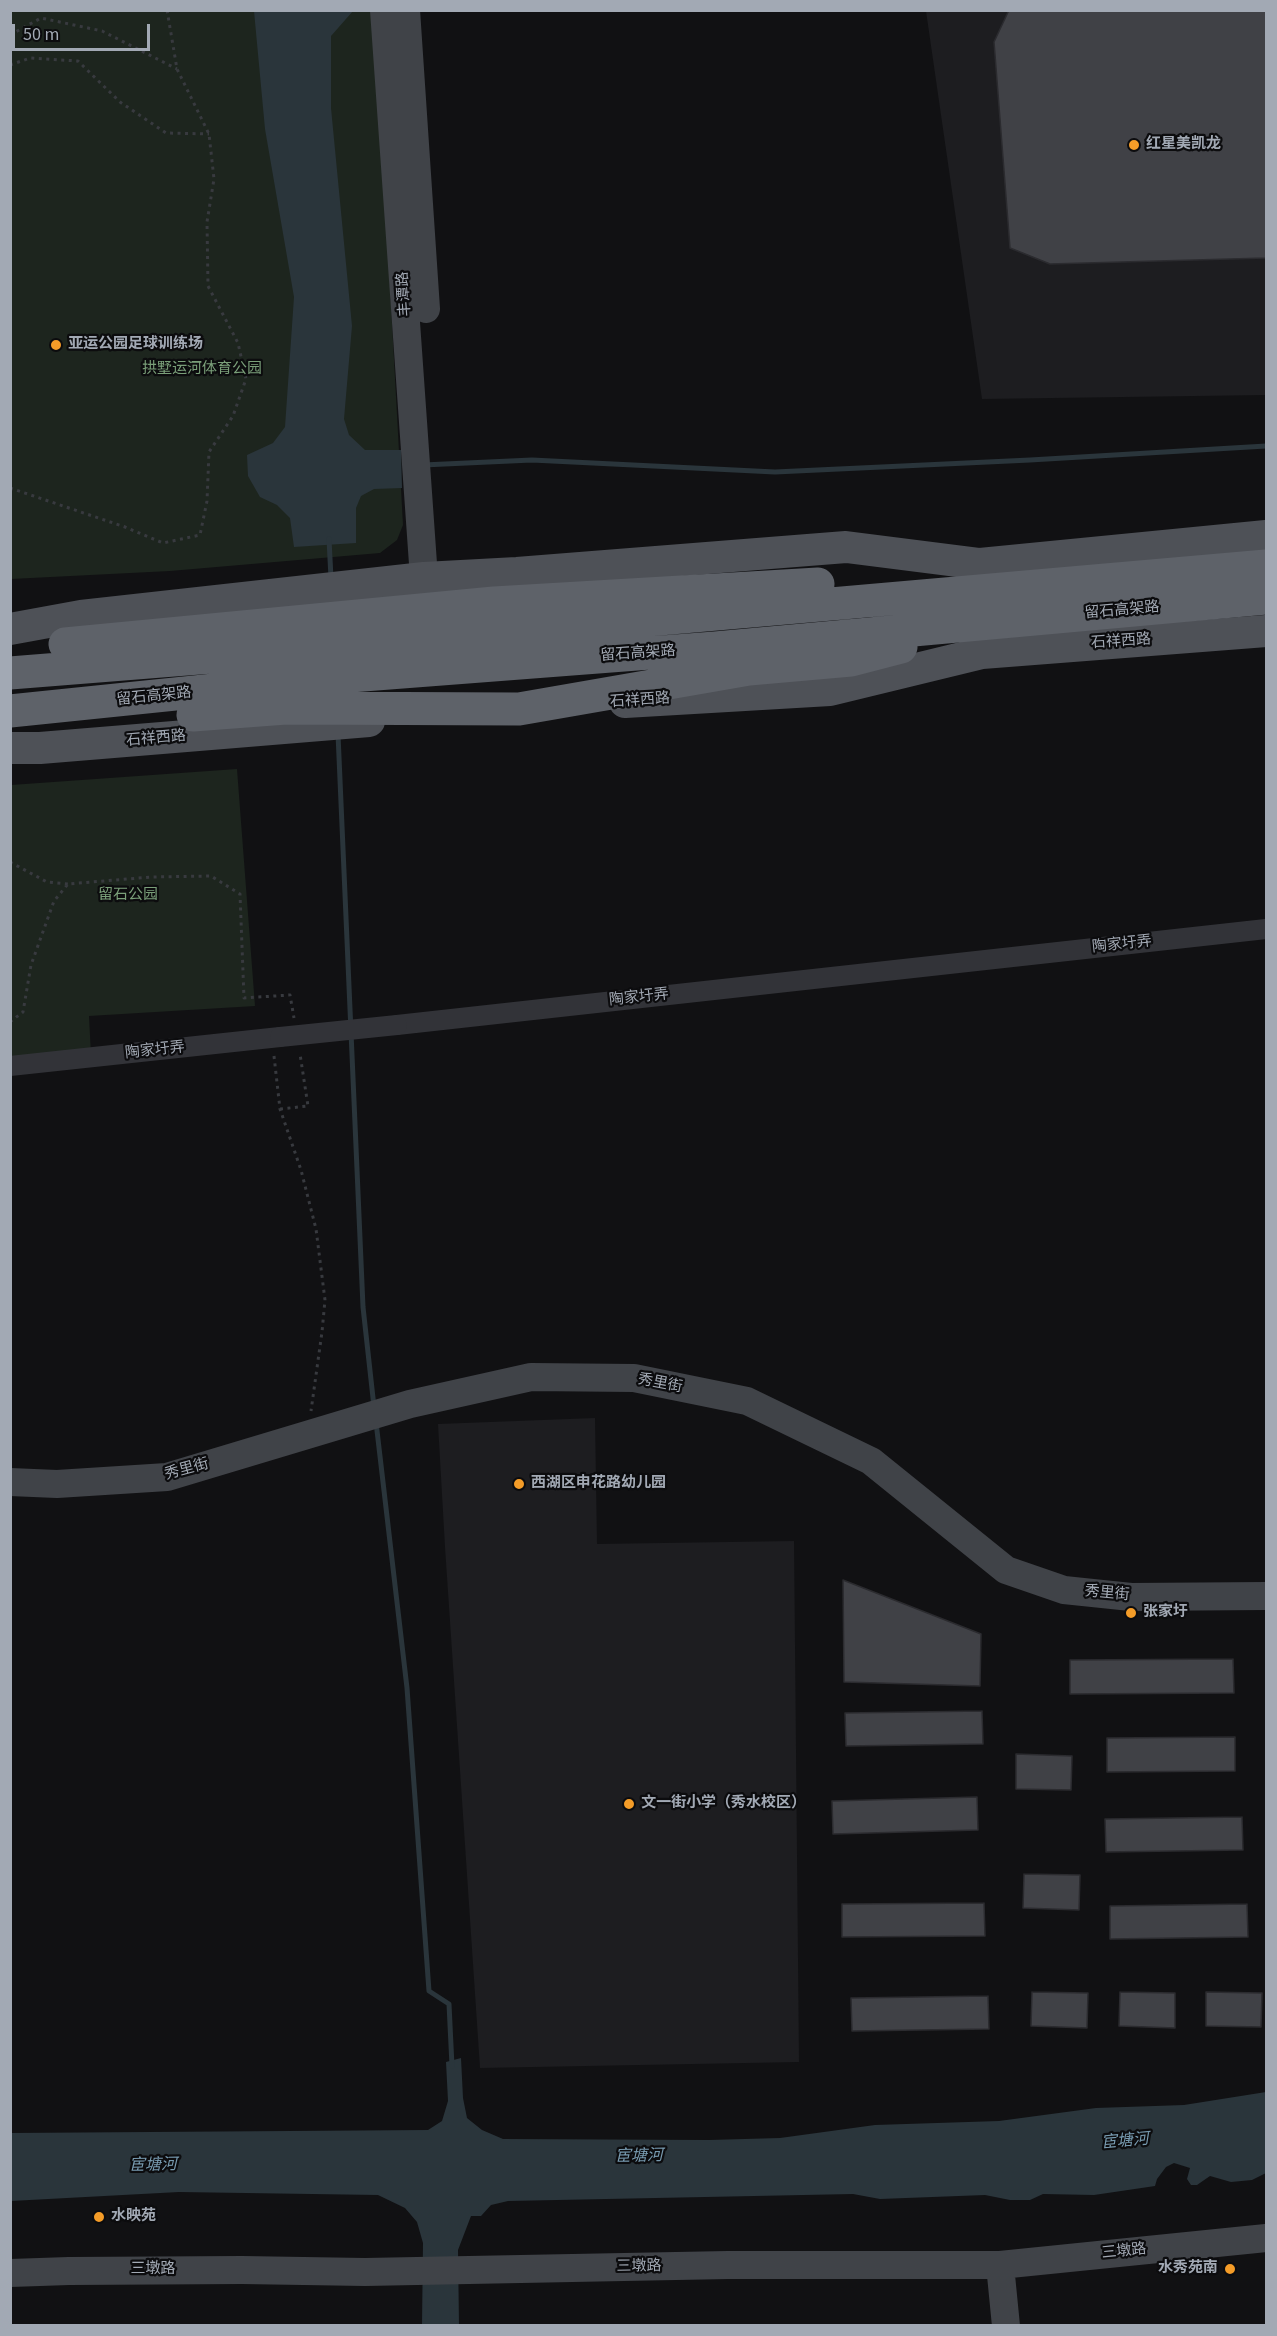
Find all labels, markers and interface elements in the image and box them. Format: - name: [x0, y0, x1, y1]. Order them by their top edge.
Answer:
- scale bar: [15, 12, 153, 50]
- text: 50 m: [23, 22, 59, 47]
- place label: 红星美凯龙: [1146, 136, 1221, 154]
- marker: 红星美凯龙: [1127, 138, 1141, 152]
- street label: 丰潭路: [394, 271, 416, 317]
- place label: 亚运公园足球训练场: [68, 336, 203, 354]
- marker: 亚运公园足球训练场: [49, 338, 63, 352]
- park label: 拱墅运河体育公园: [142, 361, 262, 379]
- street label: 留石高架路: [1084, 599, 1160, 623]
- street label: 石祥西路: [1090, 631, 1152, 653]
- street label: 留石高架路: [600, 642, 676, 666]
- street label: 留石高架路: [116, 684, 192, 710]
- street label: 石祥西路: [609, 690, 671, 712]
- street label: 石祥西路: [125, 727, 187, 751]
- park label: 留石公园: [98, 887, 158, 905]
- street label: 陶家圩弄: [1091, 933, 1153, 957]
- street label: 陶家圩弄: [608, 986, 670, 1010]
- street label: 陶家圩弄: [124, 1039, 186, 1063]
- street label: 秀里街: [636, 1371, 684, 1397]
- street label: 秀里街: [163, 1455, 211, 1485]
- place label: 西湖区申花路幼儿园: [531, 1475, 666, 1493]
- marker: 西湖区申花路幼儿园: [512, 1477, 526, 1491]
- street label: 秀里街: [1084, 1583, 1130, 1605]
- place label: 张家圩: [1143, 1604, 1188, 1622]
- marker: 张家圩: [1124, 1606, 1138, 1620]
- place label: 文一街小学（秀水校区）: [641, 1795, 806, 1813]
- marker: 文一街小学（秀水校区）: [622, 1797, 636, 1811]
- water label: 宦塘河: [1100, 2130, 1150, 2154]
- water label: 宦塘河: [615, 2147, 663, 2167]
- water label: 宦塘河: [129, 2156, 177, 2176]
- place label: 水映苑: [111, 2208, 156, 2226]
- marker: 水映苑: [92, 2210, 106, 2224]
- street label: 三墩路: [1101, 2241, 1147, 2263]
- street label: 三墩路: [616, 2258, 662, 2276]
- place label: 水秀苑南: [1158, 2260, 1218, 2278]
- street label: 三墩路: [131, 2261, 175, 2279]
- marker: 水秀苑南: [1223, 2262, 1237, 2276]

